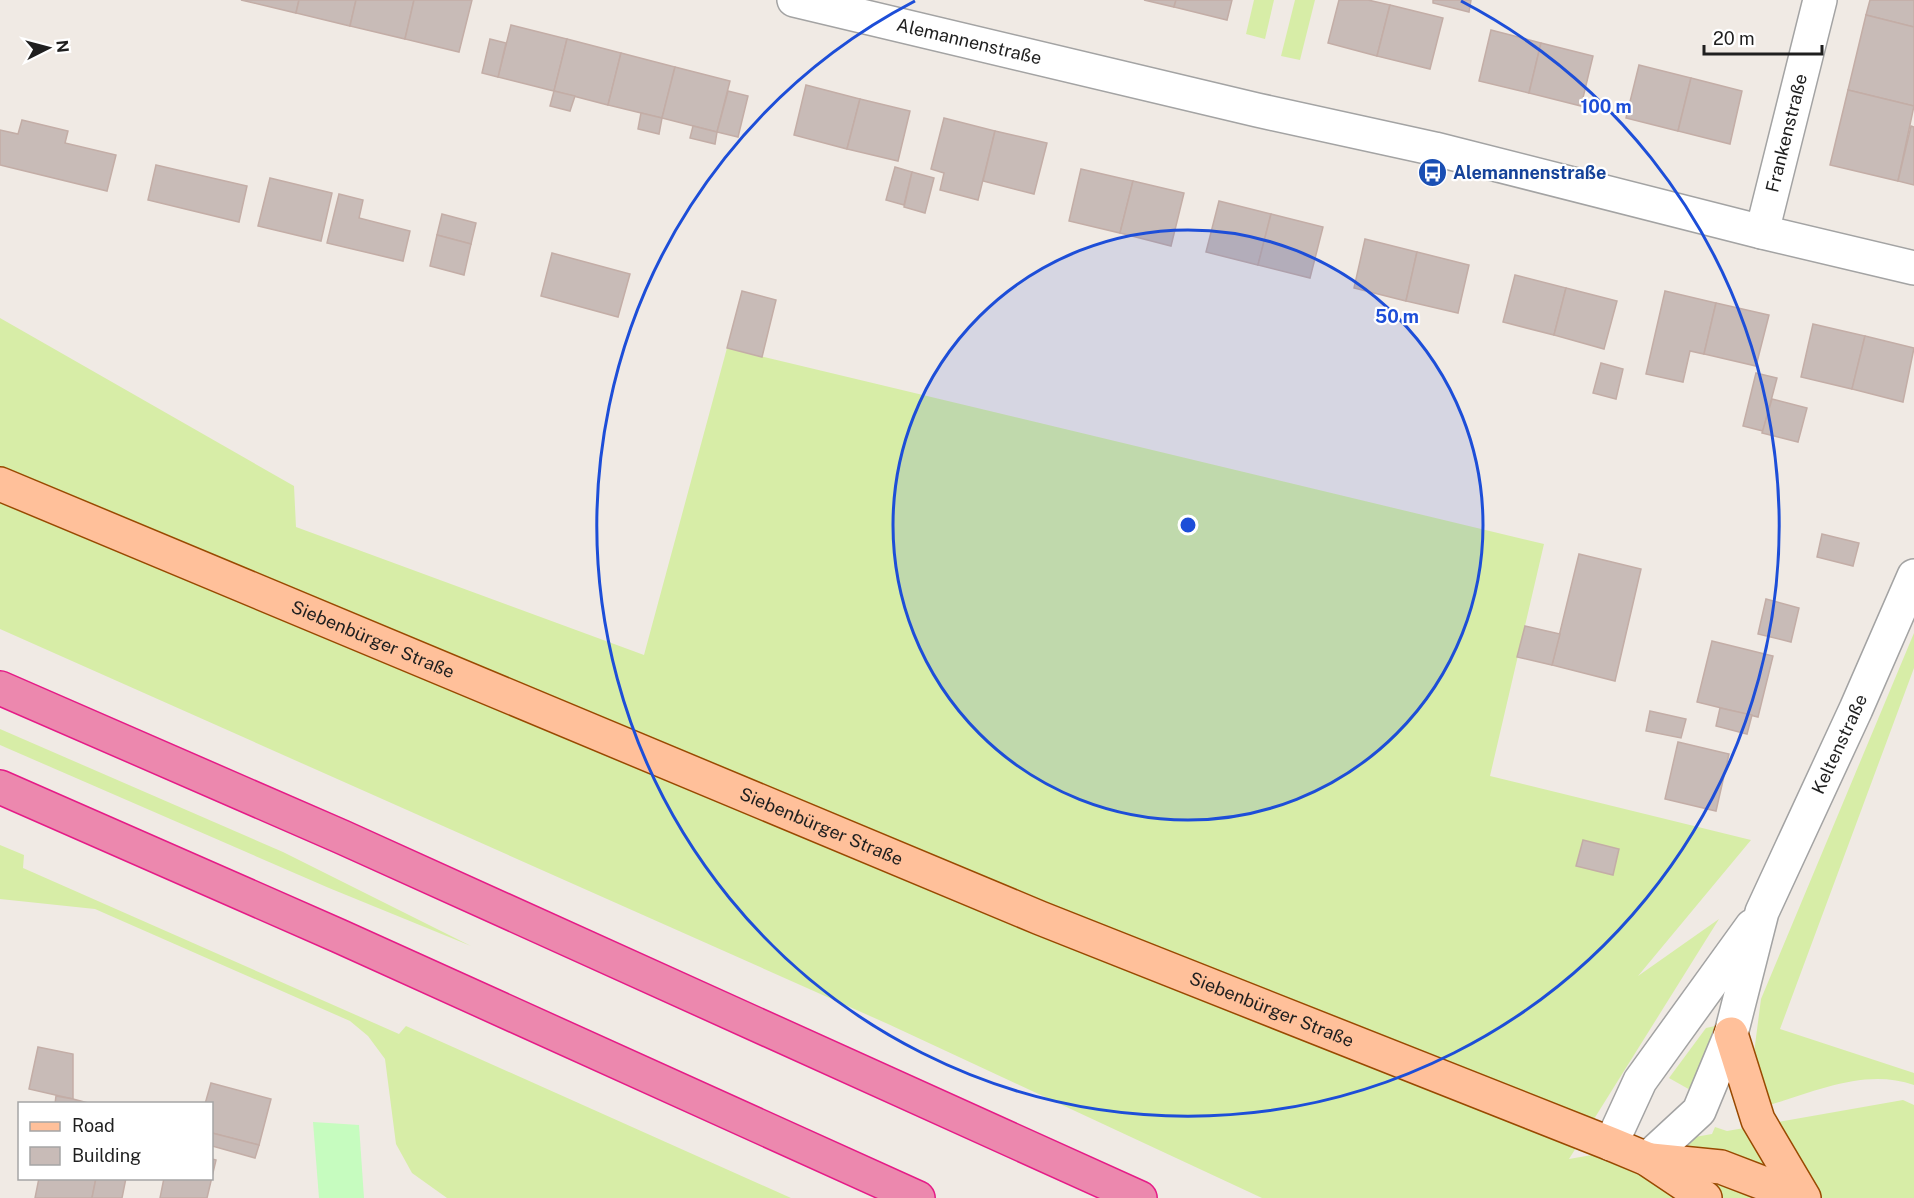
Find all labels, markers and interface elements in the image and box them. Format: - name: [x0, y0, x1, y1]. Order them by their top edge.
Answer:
- street label: Alemannenstraße: [895, 14, 1044, 68]
- north arrow: [18, 18, 78, 78]
- scale bar: [1704, 18, 1822, 56]
- text: 20 m: [1713, 28, 1755, 49]
- text: N: [52, 39, 73, 54]
- street label: Frankenstraße: [1761, 71, 1811, 194]
- text: 100 m: [1580, 96, 1632, 117]
- bus stop icon: Alemannenstraße: [1416, 157, 1448, 189]
- place label: Alemannenstraße: [1453, 162, 1606, 183]
- text: 50 m: [1375, 306, 1419, 327]
- centre of rings: [1178, 515, 1198, 535]
- street label: Siebenbürger Straße: [288, 596, 458, 682]
- street label: Keltenstraße: [1807, 691, 1871, 797]
- street label: Siebenbürger Straße: [737, 783, 906, 870]
- street label: Siebenbürger Straße: [1187, 967, 1357, 1051]
- legend: [18, 1102, 213, 1180]
- text: Road: [72, 1115, 115, 1136]
- text: Building: [72, 1145, 141, 1166]

